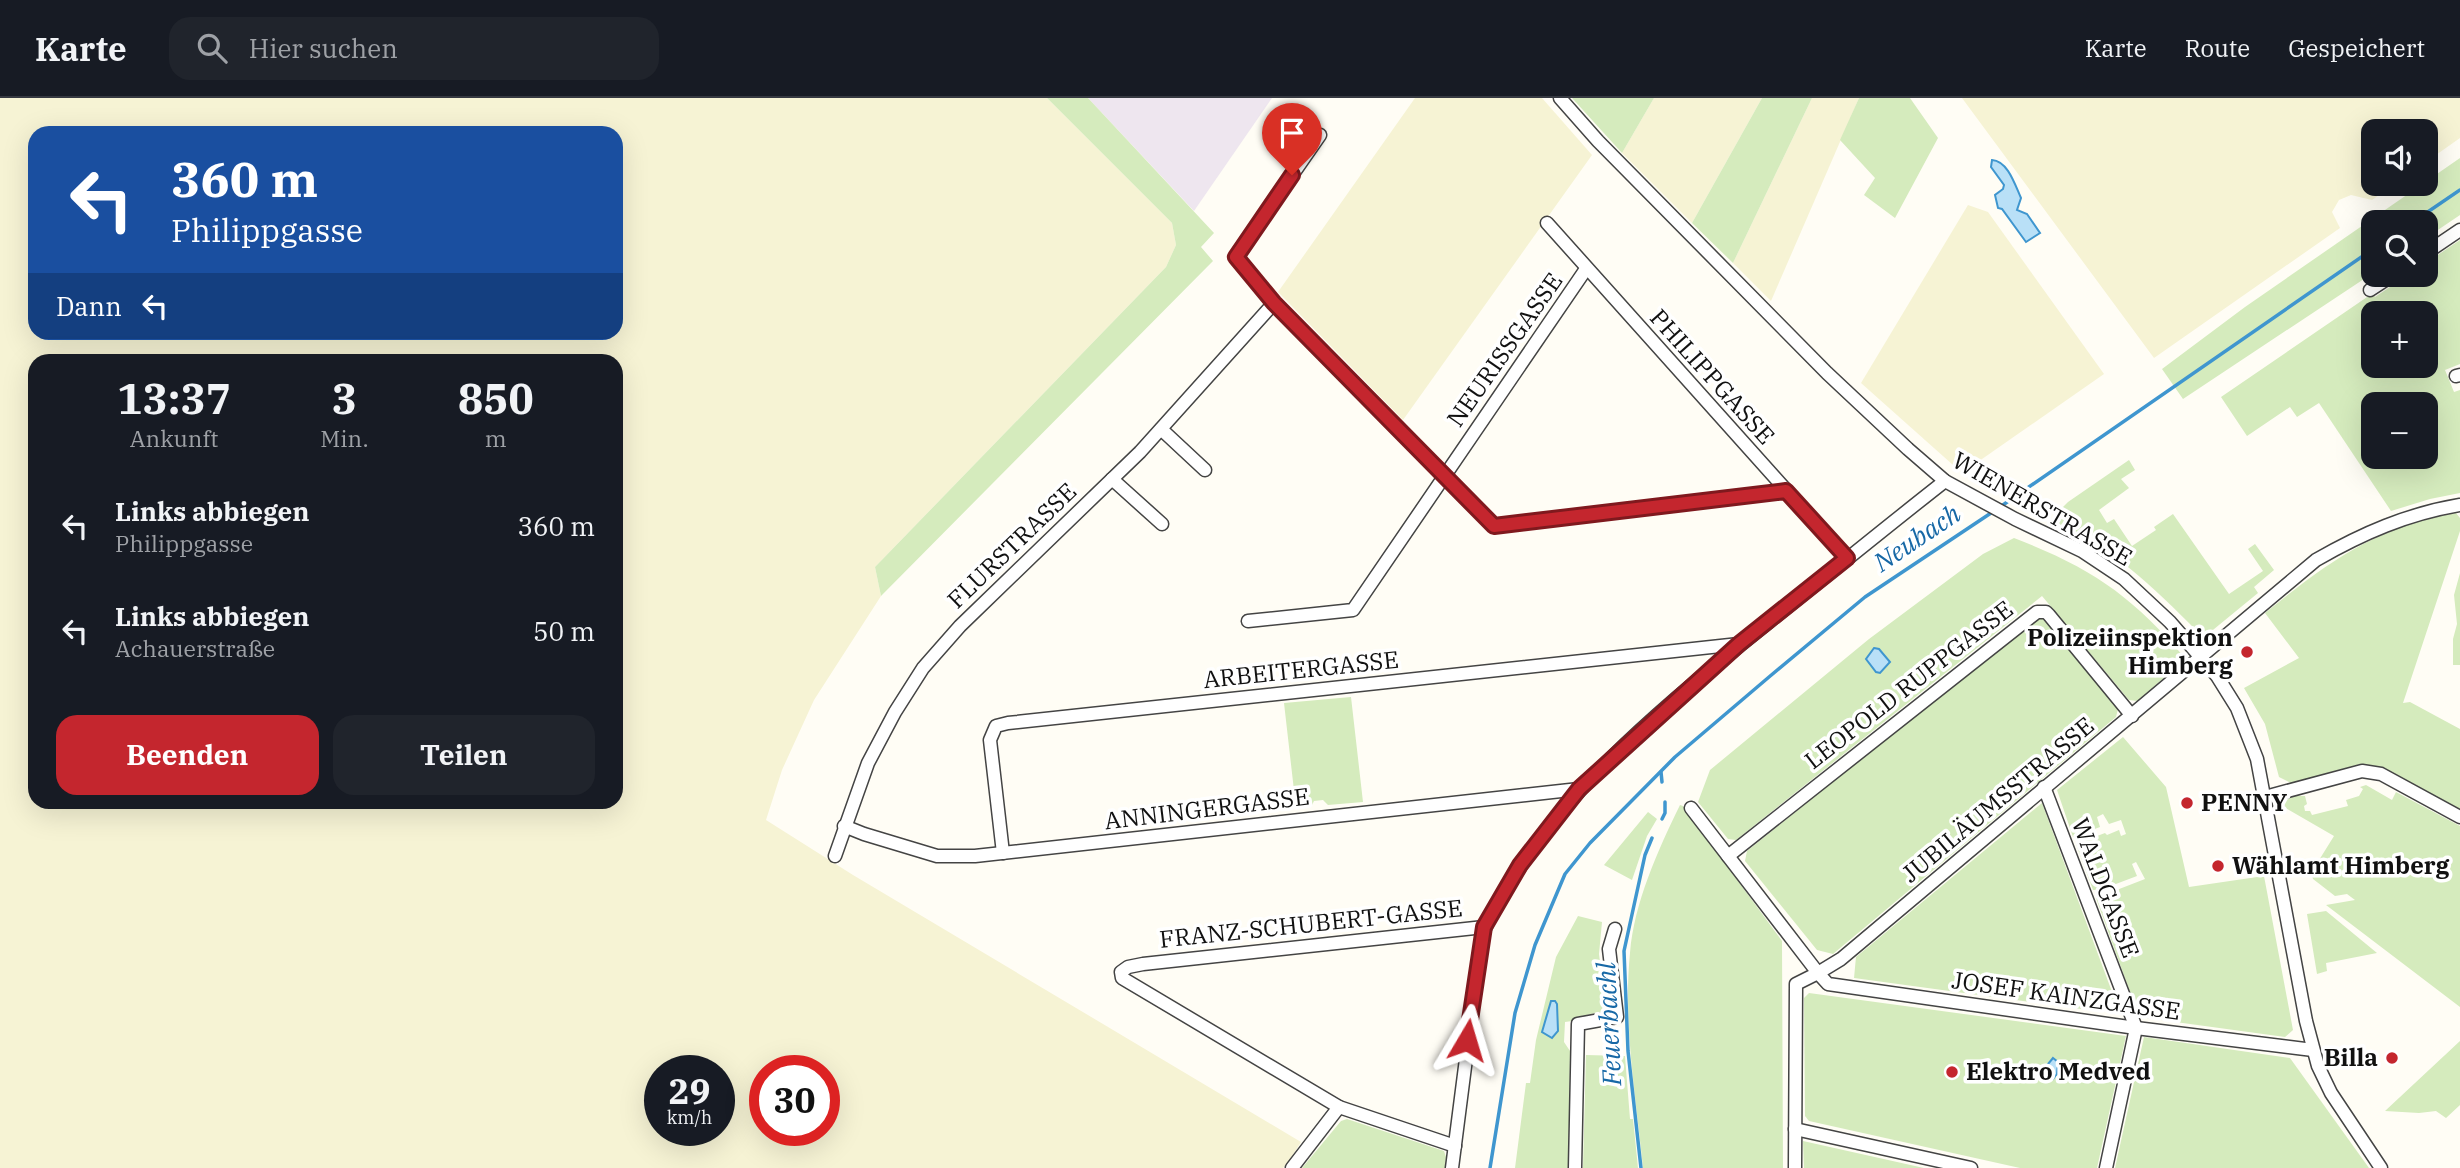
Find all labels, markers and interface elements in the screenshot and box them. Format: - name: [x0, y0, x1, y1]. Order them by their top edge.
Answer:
- search box: [169, 17, 659, 80]
- text: Karte: [35, 27, 127, 70]
- icon: search: [193, 29, 231, 67]
- text: Hier suchen: [249, 31, 398, 65]
- text: Karte: [2085, 32, 2147, 64]
- text: Route: [2185, 32, 2250, 64]
- text: Gespeichert: [2288, 32, 2425, 64]
- pin: [1262, 103, 1322, 175]
- icon: arrive: [1273, 114, 1311, 152]
- map controls: [2361, 119, 2438, 469]
- button: sound: [2361, 119, 2438, 196]
- text: 360 m: [171, 147, 318, 210]
- icon: left: [56, 154, 147, 245]
- text: Philippgasse: [171, 209, 363, 251]
- button: search: [2361, 210, 2438, 287]
- street label: NEURISSGASSE: [1439, 266, 1569, 433]
- icon: left: [136, 287, 174, 325]
- text: Dann: [56, 289, 122, 323]
- button: +: [2361, 301, 2438, 378]
- street label: PHILIPPGASSE: [1643, 302, 1782, 451]
- text: 13:37: [117, 371, 231, 426]
- text: 3: [332, 371, 357, 426]
- text: 850: [458, 371, 534, 426]
- button: −: [2361, 392, 2438, 469]
- text: Ankunft: [130, 423, 218, 453]
- text: Min.: [320, 423, 369, 453]
- text: m: [485, 423, 507, 453]
- street label: WIENERSTRASSE: [1947, 444, 2138, 573]
- street label: FLURSTRASSE: [940, 475, 1083, 615]
- text: Links abbiegen: [115, 494, 310, 528]
- water label: Neubach: [1866, 495, 1967, 579]
- icon: left: [56, 507, 94, 545]
- text: 360 m: [517, 509, 595, 543]
- text: Philippgasse: [115, 528, 253, 558]
- street label: LEOPOLD RUPPGASSE: [1798, 593, 2019, 776]
- text: Links abbiegen: [115, 599, 310, 633]
- icon: left: [56, 612, 94, 650]
- text: 50 m: [533, 614, 595, 648]
- place label: Polizeiinspektion Himberg: [2027, 621, 2233, 681]
- text: Achauerstraße: [115, 633, 275, 663]
- street label: ARBEITERGASSE: [1202, 643, 1400, 695]
- marker: Polizeiinspektion Himberg: [2239, 644, 2255, 660]
- street label: JUBILÄUMSSTRASSE: [1895, 709, 2100, 889]
- button: Beenden: [56, 715, 319, 795]
- button: Teilen: [333, 715, 595, 795]
- street label: ANNINGERGASSE: [1103, 780, 1311, 836]
- place label: PENNY: [2201, 786, 2288, 818]
- marker: PENNY: [2179, 795, 2195, 811]
- street label: WALDGASSE: [2065, 813, 2147, 962]
- place label: Wählamt Himberg: [2232, 849, 2450, 881]
- marker: Wählamt Himberg: [2210, 858, 2226, 874]
- street label: FRANZ-SCHUBERT-GASSE: [1158, 891, 1464, 955]
- water label: Feuerbachl: [1588, 961, 1628, 1088]
- street label: JOSEF KAINZGASSE: [1950, 963, 2183, 1027]
- position arrow: [1430, 1003, 1504, 1077]
- place label: Billa: [2324, 1041, 2378, 1073]
- marker: Billa: [2384, 1050, 2400, 1066]
- speed limit sign: 30: [749, 1055, 840, 1146]
- place label: Elektro Medved: [1966, 1055, 2151, 1087]
- marker: Elektro Medved: [1944, 1064, 1960, 1080]
- text: 29: [668, 1068, 711, 1114]
- text: km/h: [667, 1106, 712, 1129]

